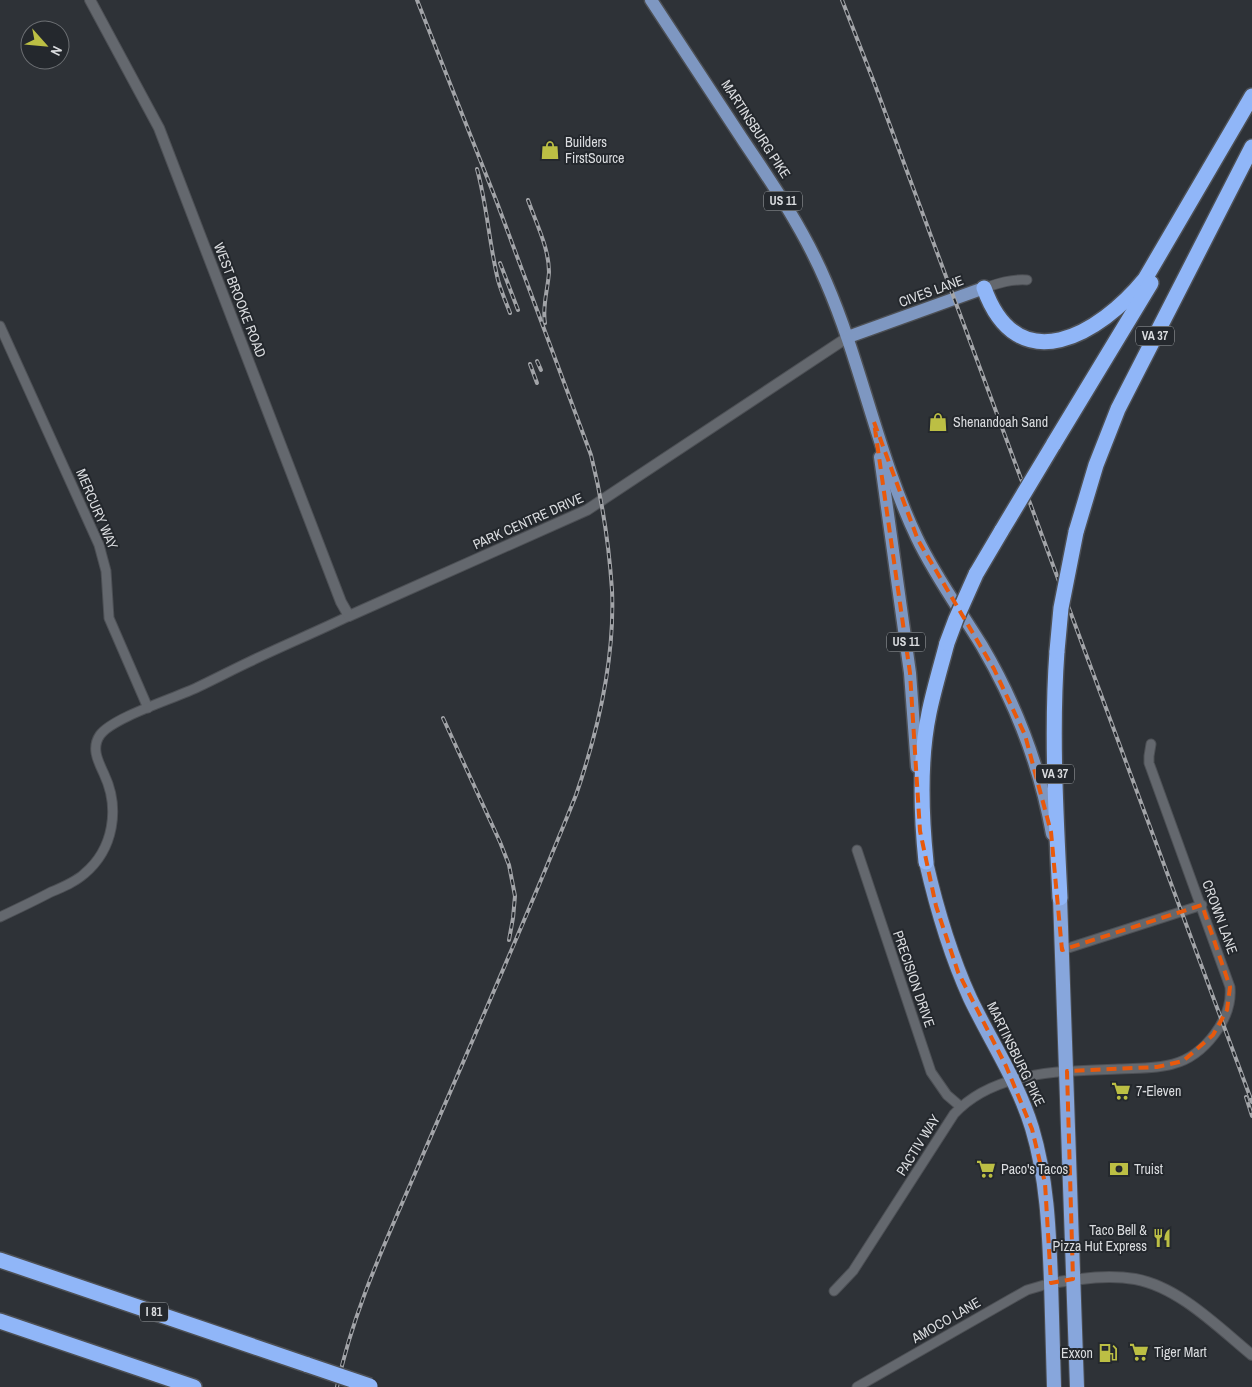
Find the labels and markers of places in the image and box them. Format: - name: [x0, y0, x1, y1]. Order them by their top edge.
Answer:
- place label: Builders FirstSource: [565, 133, 624, 167]
- shop icon: Builders FirstSource: [539, 139, 561, 161]
- shop icon: Shenandoah Sand: [927, 411, 949, 433]
- place label: Shenandoah Sand: [953, 413, 1048, 431]
- supermarket icon: 7-Eleven: [1110, 1080, 1132, 1102]
- place label: 7-Eleven: [1136, 1082, 1181, 1100]
- supermarket icon: Paco's Tacos: [975, 1158, 997, 1180]
- bank icon: Truist: [1108, 1158, 1130, 1180]
- place label: Paco's Tacos: [1001, 1160, 1069, 1178]
- place label: Truist: [1134, 1160, 1163, 1178]
- place label: Taco Bell & Pizza Hut Express: [1053, 1221, 1147, 1255]
- restaurant icon: Taco Bell & Pizza Hut Express: [1151, 1227, 1173, 1249]
- supermarket icon: Tiger Mart: [1128, 1341, 1150, 1363]
- fuel station icon: Exxon: [1097, 1342, 1119, 1364]
- place label: Tiger Mart: [1154, 1343, 1207, 1361]
- place label: Exxon: [1061, 1344, 1093, 1362]

